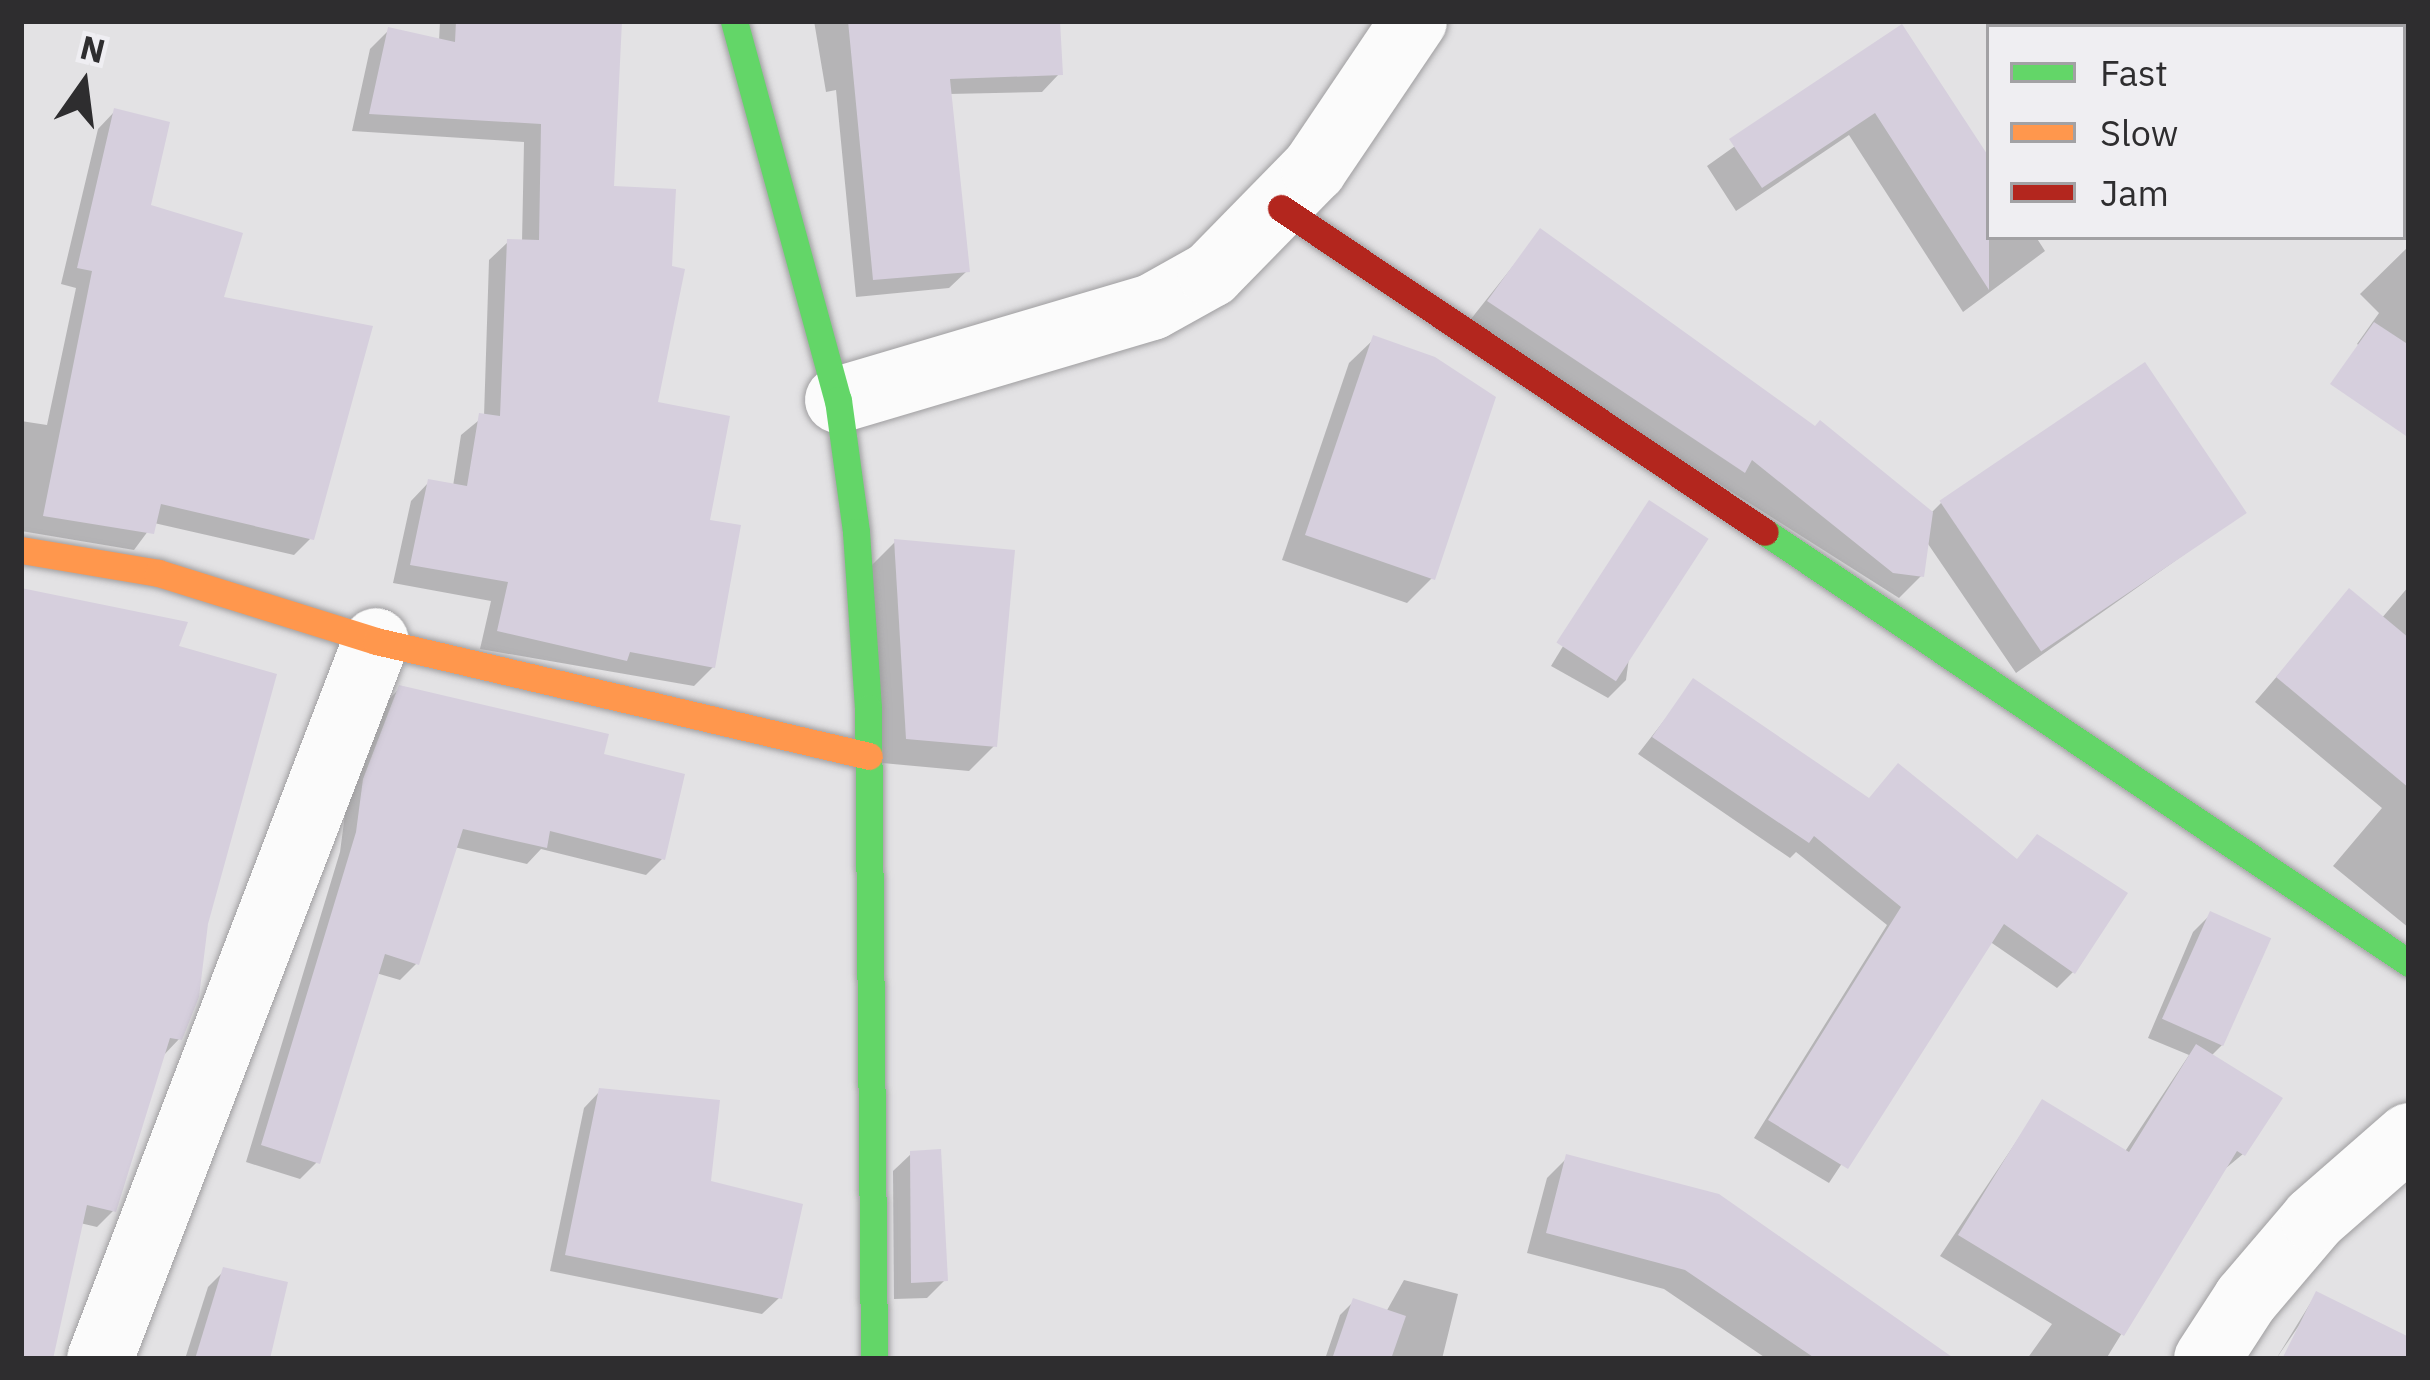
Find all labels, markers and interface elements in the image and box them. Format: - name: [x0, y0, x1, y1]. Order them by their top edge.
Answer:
- north arrow: [24, 24, 144, 144]
- legend: [1986, 24, 2406, 240]
- text: N: [76, 25, 110, 72]
- text: Fast: [2100, 49, 2168, 96]
- text: Slow: [2100, 109, 2178, 156]
- text: Jam: [2100, 169, 2169, 216]

